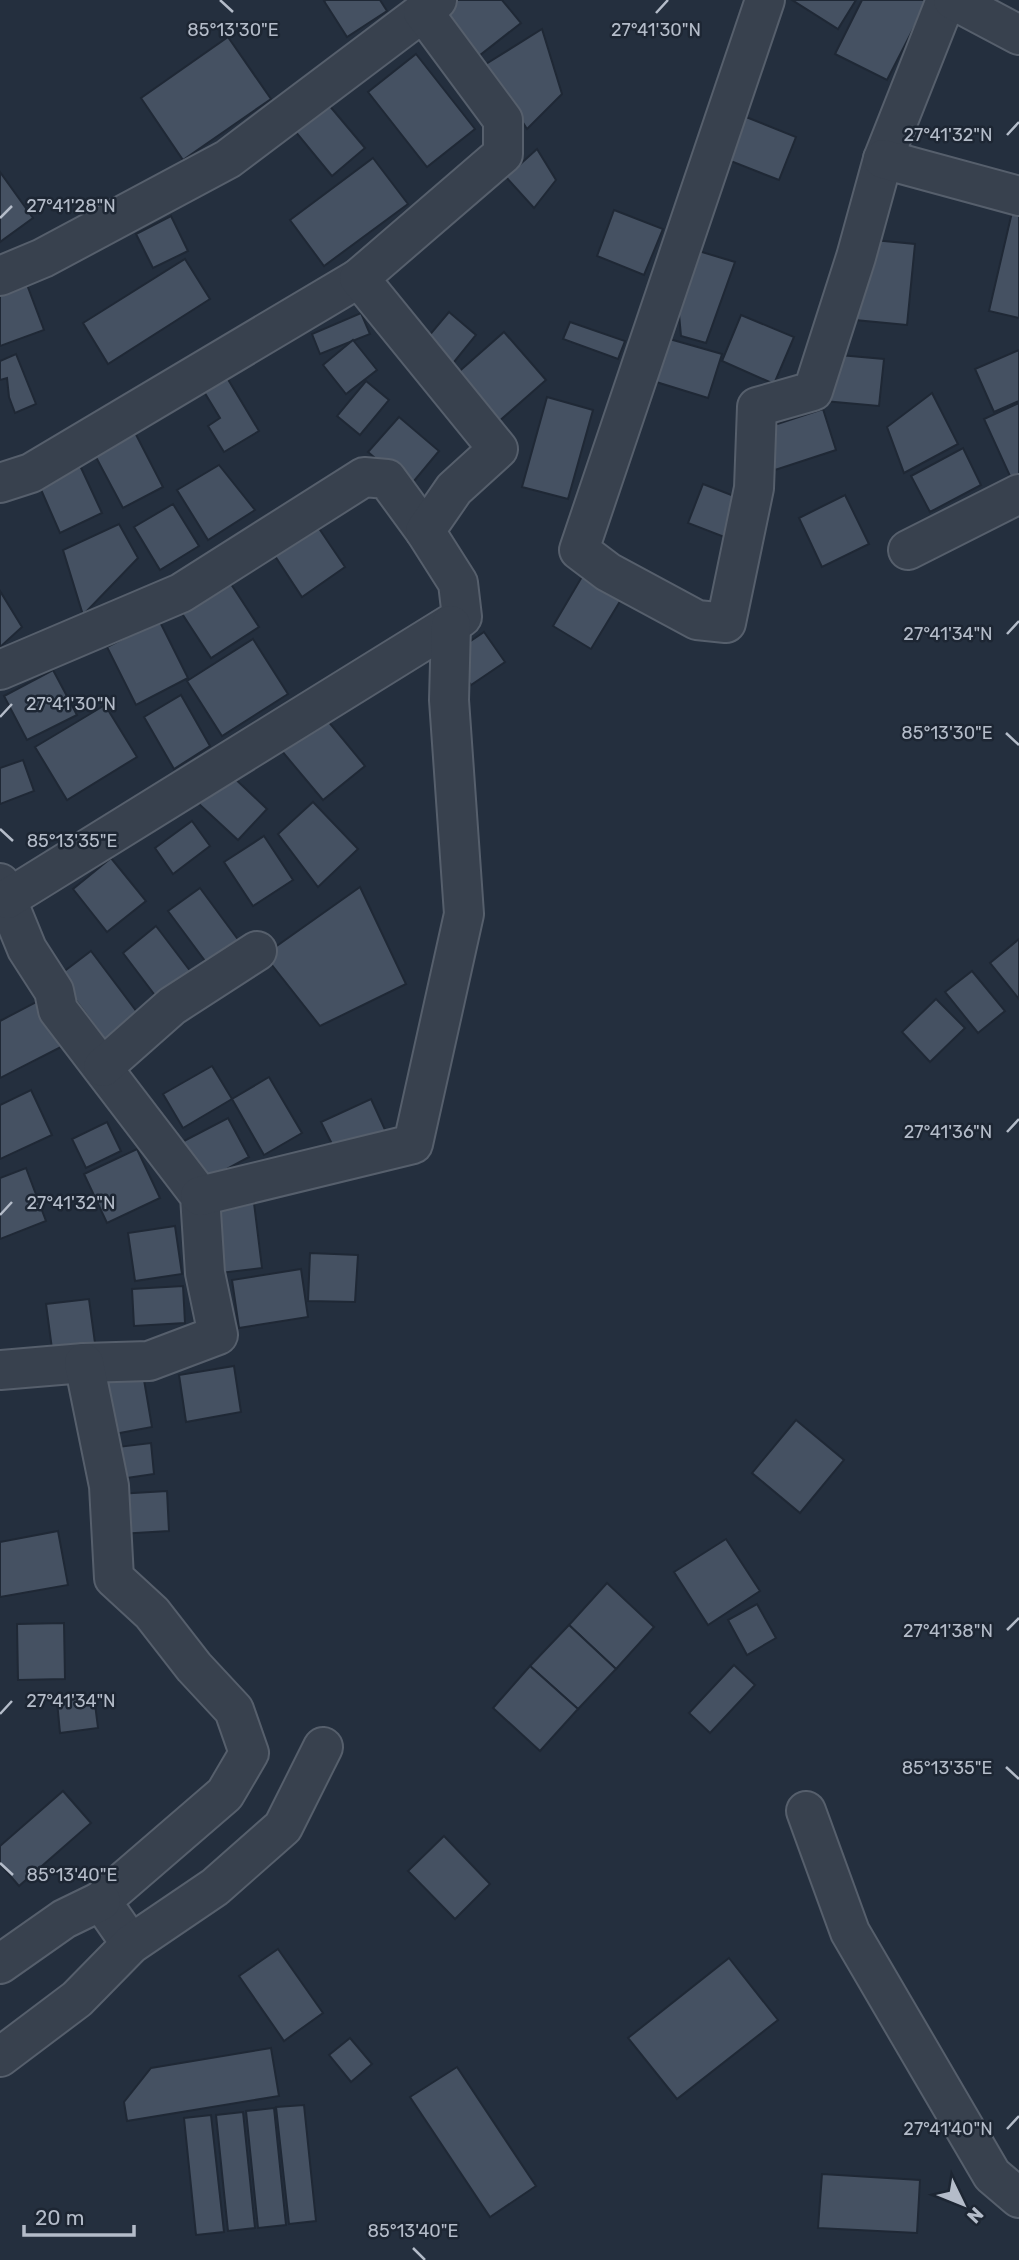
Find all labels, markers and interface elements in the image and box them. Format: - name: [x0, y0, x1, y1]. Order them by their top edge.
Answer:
- text: 85°13'30"E: [187, 19, 279, 41]
- text: 27°41'30"N: [611, 19, 701, 41]
- text: 27°41'32"N: [903, 124, 993, 146]
- text: 27°41'28"N: [26, 195, 116, 217]
- text: 27°41'34"N: [903, 623, 993, 645]
- text: 27°41'30"N: [26, 693, 116, 715]
- text: 85°13'30"E: [901, 722, 993, 744]
- text: 85°13'35"E: [27, 830, 117, 852]
- text: 27°41'36"N: [904, 1121, 992, 1143]
- text: 27°41'32"N: [26, 1192, 116, 1214]
- text: 27°41'38"N: [903, 1620, 993, 1642]
- text: 27°41'34"N: [26, 1690, 116, 1712]
- text: 85°13'35"E: [902, 1757, 992, 1779]
- text: 85°13'40"E: [27, 1864, 117, 1886]
- text: 27°41'40"N: [903, 2118, 993, 2140]
- north arrow: [928, 2169, 998, 2239]
- scale bar: [24, 2194, 135, 2238]
- text: N: [962, 2202, 988, 2228]
- text: 20 m: [35, 2205, 84, 2230]
- text: 85°13'40"E: [368, 2220, 458, 2242]

